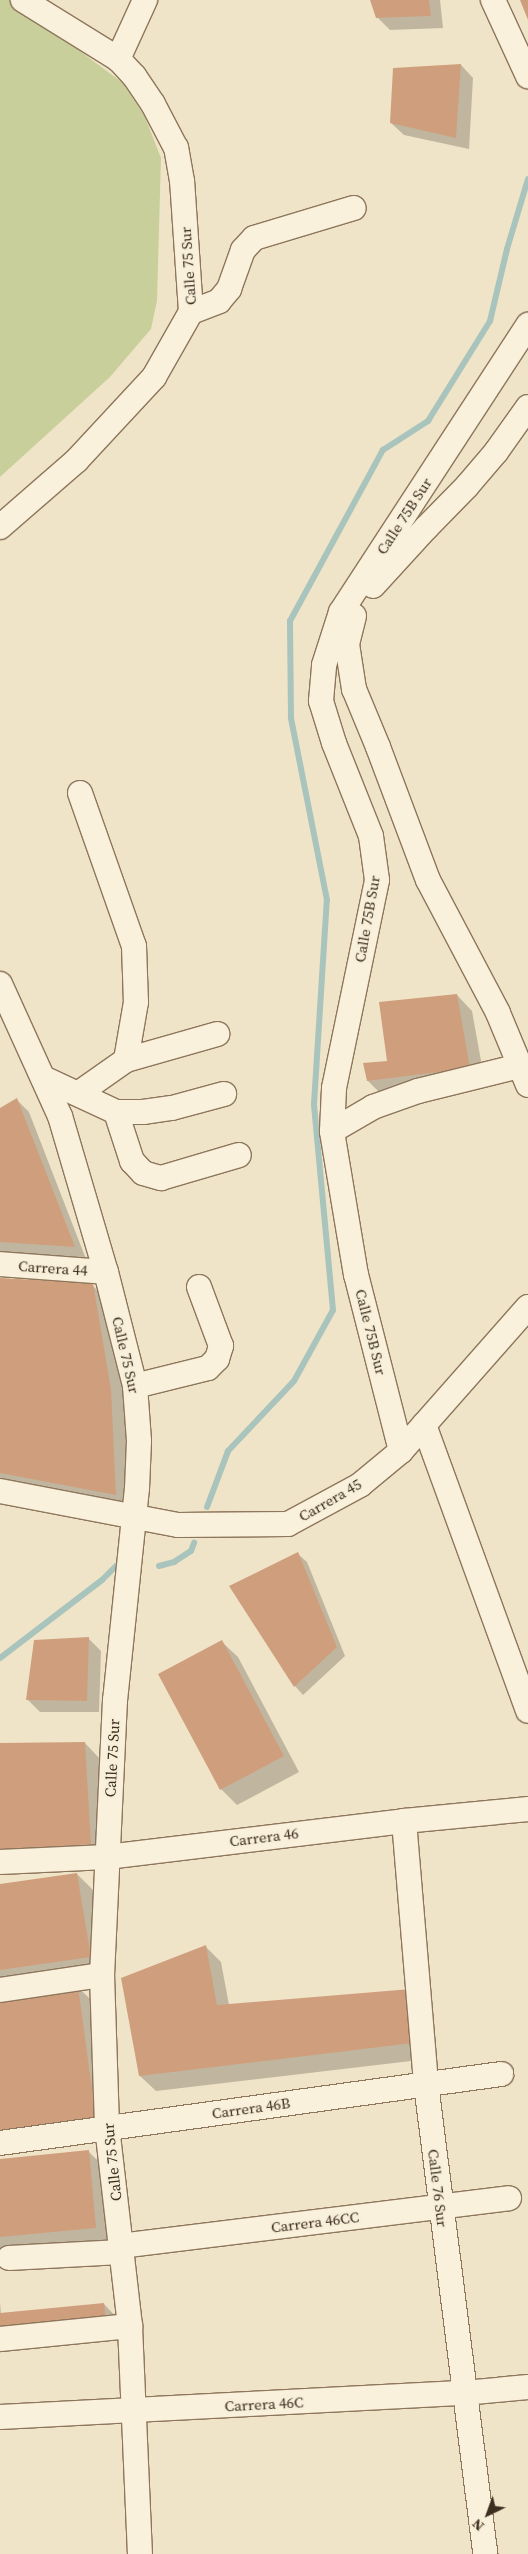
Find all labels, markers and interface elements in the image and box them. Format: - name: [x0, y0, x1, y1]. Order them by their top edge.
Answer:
- street label: Calle 75 Sur: [176, 226, 200, 306]
- street label: Calle 75B Sur: [373, 474, 435, 558]
- street label: Calle 75B Sur: [351, 874, 383, 964]
- street label: Carrera 44: [18, 1257, 88, 1279]
- street label: Calle 75B Sur: [352, 1287, 390, 1377]
- street label: Calle 75 Sur: [108, 1315, 144, 1395]
- street label: Carrera 45: [295, 1475, 365, 1525]
- street label: Calle 75 Sur: [101, 1718, 123, 1798]
- street label: Carrera 46: [228, 1824, 300, 1850]
- street label: Carrera 46B: [211, 2094, 291, 2122]
- street label: Calle 75 Sur: [99, 2122, 125, 2202]
- street label: Calle 76 Sur: [424, 2148, 452, 2228]
- street label: Carrera 46CC: [270, 2208, 360, 2236]
- street label: Carrera 46C: [224, 2393, 304, 2415]
- north arrow: [463, 2489, 513, 2539]
- text: N: [467, 2514, 488, 2536]

